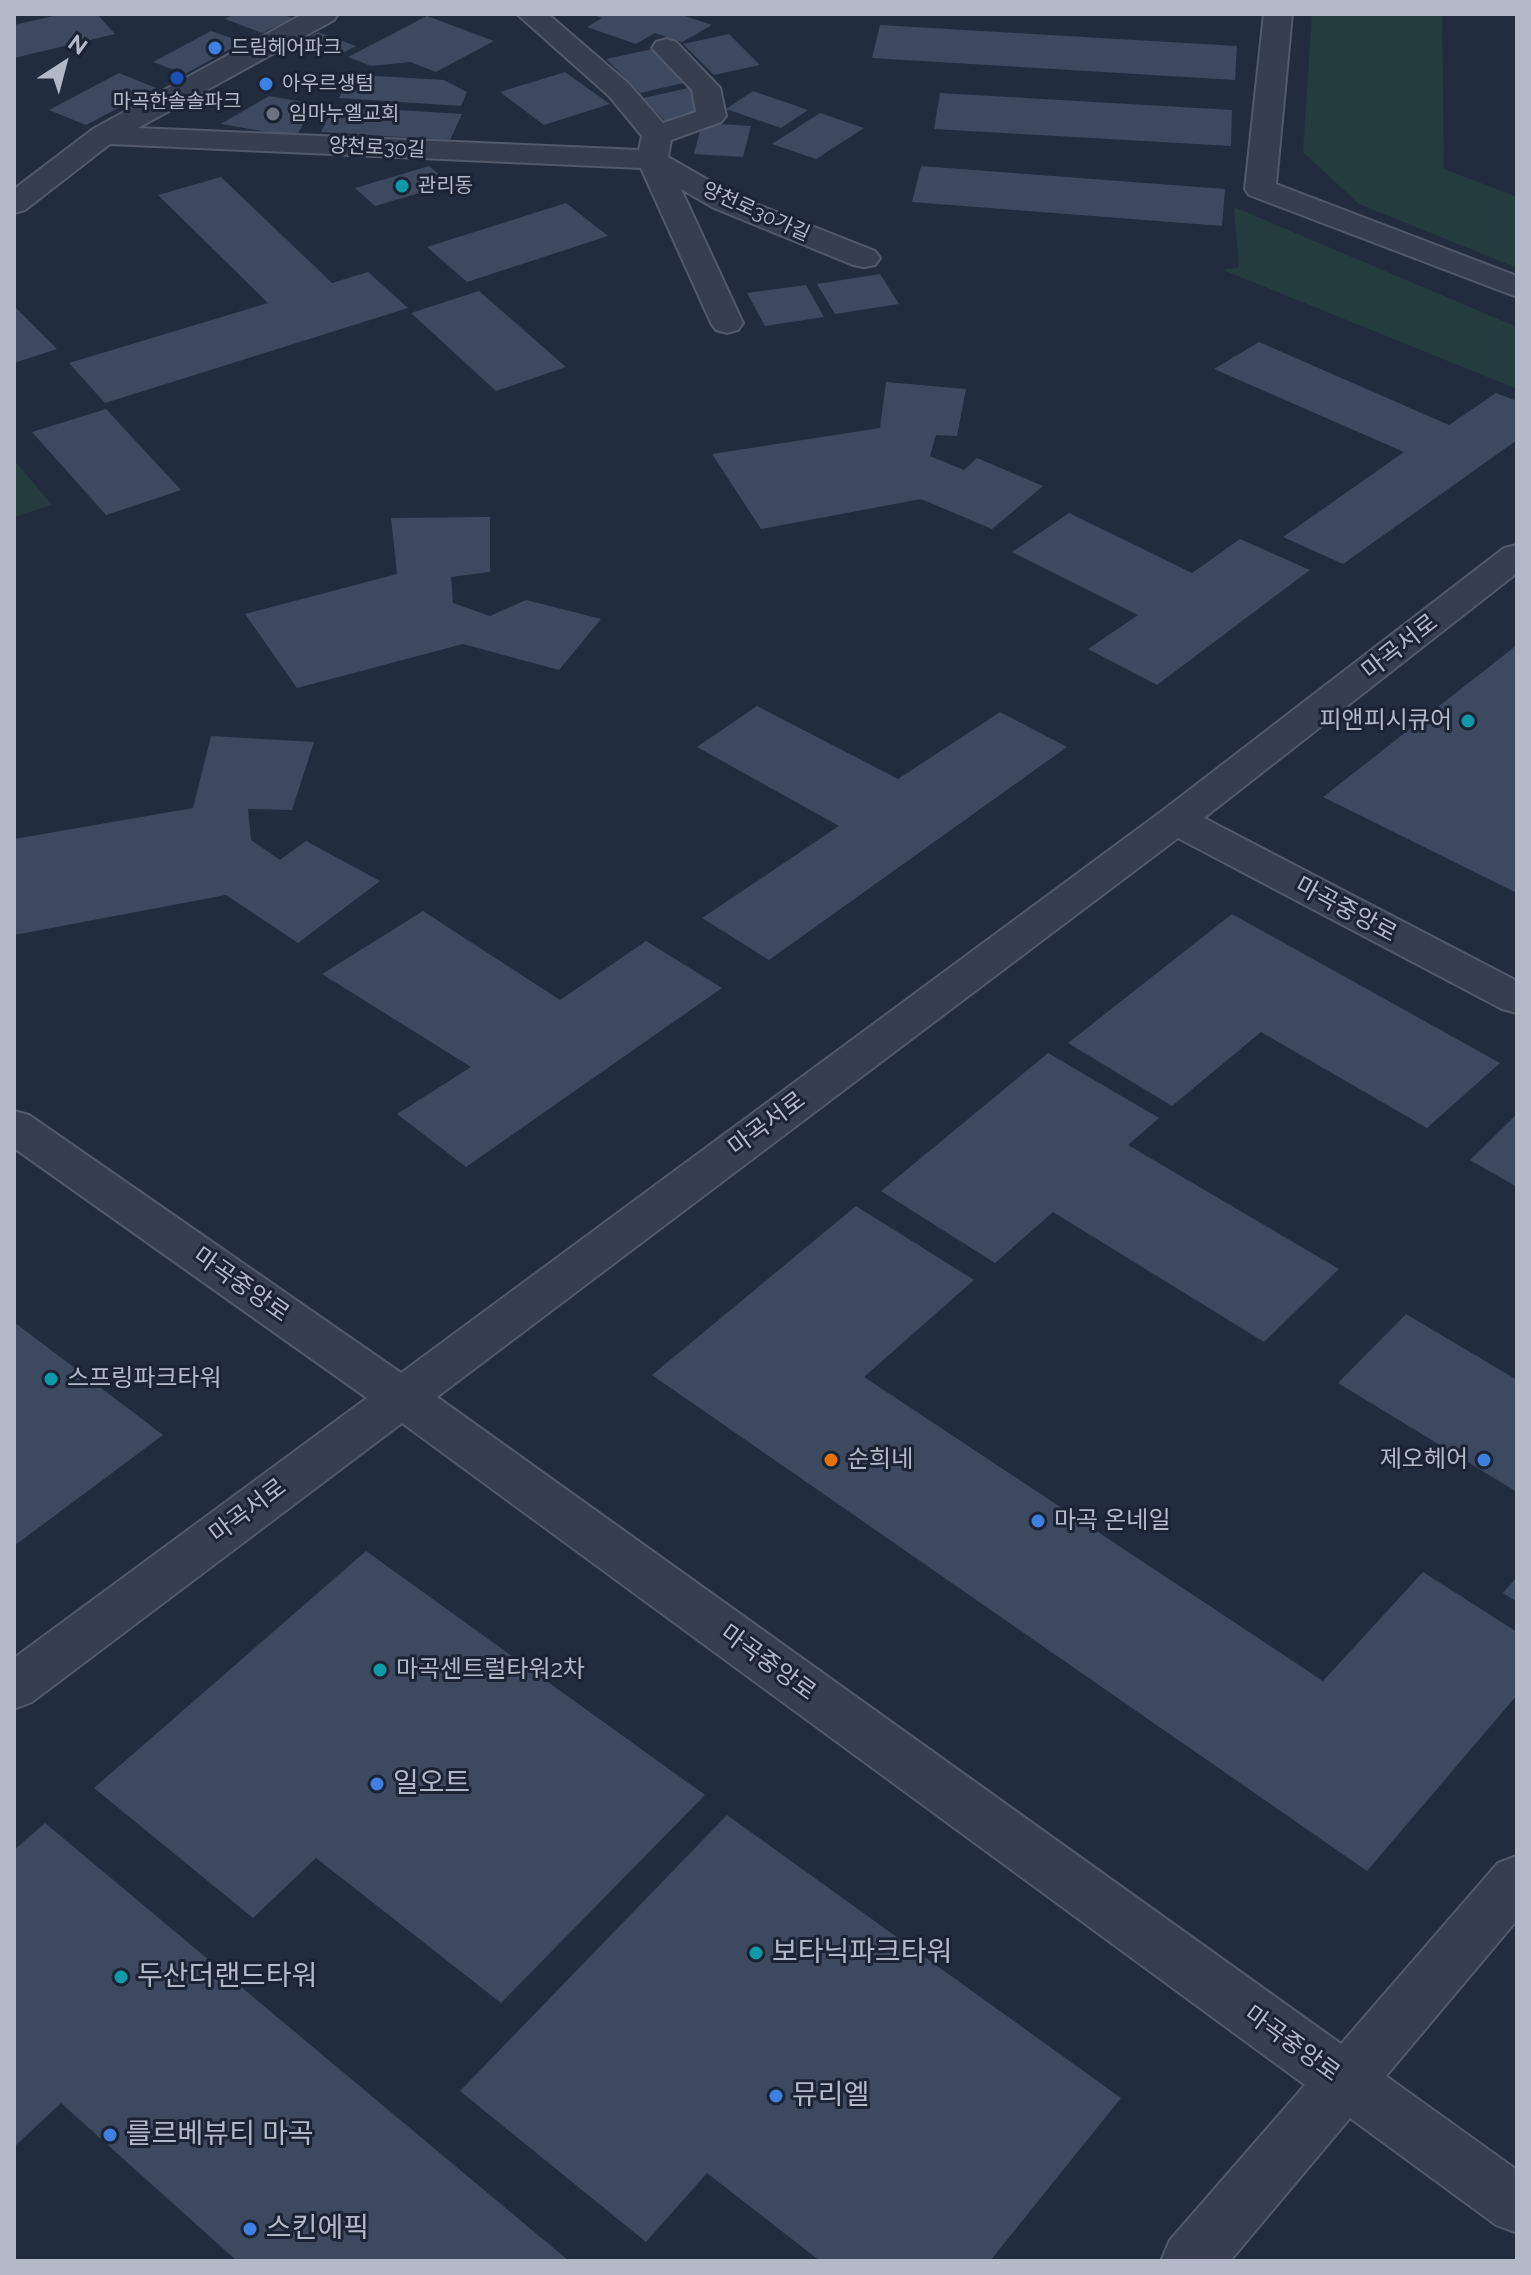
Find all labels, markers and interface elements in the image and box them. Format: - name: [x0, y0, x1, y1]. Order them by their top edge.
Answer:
- north arrow: [24, 24, 104, 104]
- text: N: [64, 29, 93, 60]
- place label: 드림헤어파크: [231, 36, 341, 60]
- marker: 드림헤어파크: [206, 39, 224, 57]
- marker: 마곡한솔솔파크: [168, 69, 186, 87]
- place label: 아우르생텀: [282, 72, 374, 96]
- marker: 아우르생텀: [257, 75, 275, 93]
- place label: 마곡한솔솔파크: [113, 90, 241, 114]
- place label: 임마누엘교회: [289, 102, 399, 126]
- marker: 임마누엘교회: [264, 105, 282, 123]
- street label: 양천로30길: [328, 133, 426, 163]
- place label: 관리동: [418, 174, 473, 198]
- marker: 관리동: [393, 177, 411, 195]
- street label: 양천로30가길: [699, 178, 813, 246]
- street label: 마곡서로: [1356, 608, 1444, 686]
- place label: 피앤피시큐어: [1320, 707, 1452, 735]
- marker: 피앤피시큐어: [1459, 712, 1477, 730]
- street label: 마곡중앙로: [1291, 871, 1401, 949]
- street label: 마곡서로: [723, 1086, 811, 1162]
- street label: 마곡중앙로: [188, 1242, 294, 1328]
- place label: 스프링파크타워: [67, 1365, 222, 1393]
- marker: 스프링파크타워: [42, 1370, 60, 1388]
- place label: 순희네: [847, 1446, 913, 1474]
- place label: 제오헤어: [1380, 1446, 1468, 1474]
- marker: 순희네: [822, 1451, 840, 1469]
- marker: 제오헤어: [1475, 1451, 1493, 1469]
- street label: 마곡서로: [204, 1473, 292, 1549]
- place label: 마곡 온네일: [1054, 1507, 1171, 1535]
- marker: 마곡 온네일: [1029, 1512, 1047, 1530]
- street label: 마곡중앙로: [715, 1619, 821, 1707]
- place label: 마곡센트럴타워2차: [396, 1656, 585, 1684]
- marker: 마곡센트럴타워2차: [371, 1661, 389, 1679]
- place label: 일오트: [393, 1767, 470, 1801]
- marker: 일오트: [368, 1775, 386, 1793]
- place label: 보타닉파크타워: [772, 1936, 952, 1970]
- marker: 보타닉파크타워: [747, 1944, 765, 1962]
- place label: 두산더랜드타워: [137, 1960, 317, 1994]
- marker: 두산더랜드타워: [112, 1968, 130, 1986]
- street label: 마곡중앙로: [1239, 2000, 1345, 2088]
- place label: 뮤리엘: [792, 2079, 869, 2113]
- marker: 뮤리엘: [767, 2087, 785, 2105]
- place label: 를르베뷰티 마곡: [126, 2118, 313, 2152]
- marker: 를르베뷰티 마곡: [101, 2126, 119, 2144]
- place label: 스킨에픽: [266, 2212, 369, 2246]
- marker: 스킨에픽: [241, 2220, 259, 2238]

